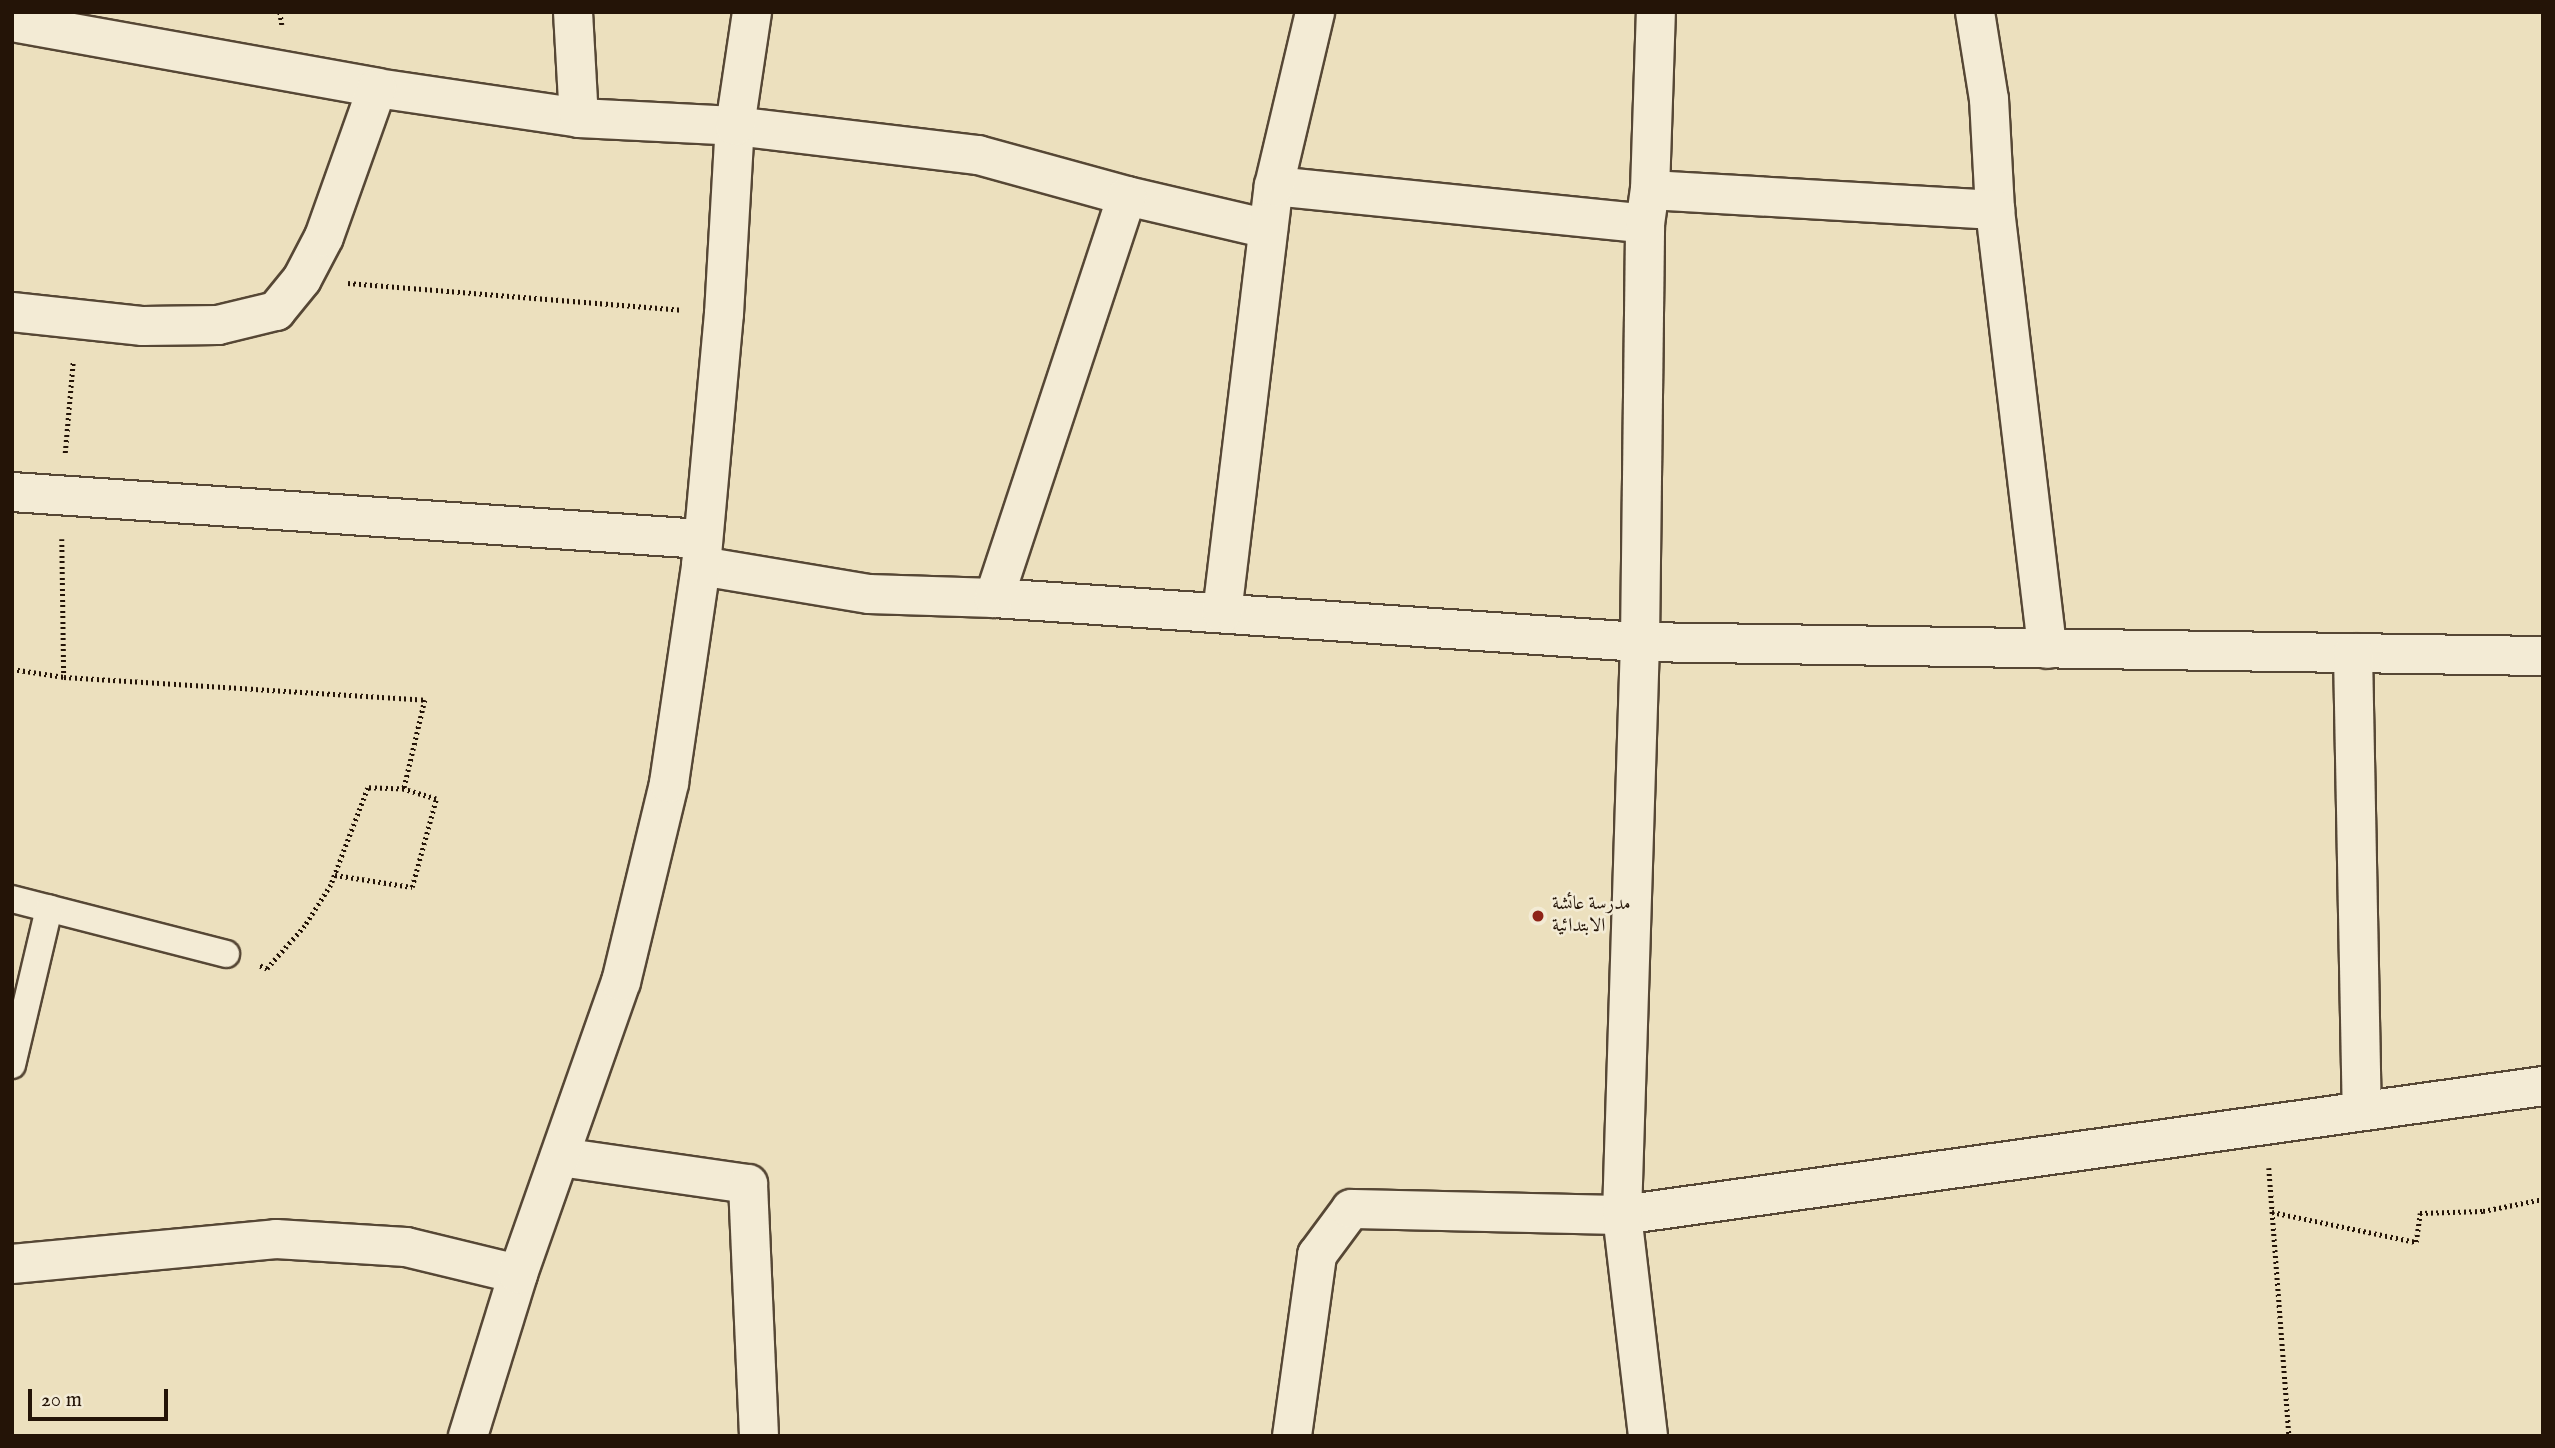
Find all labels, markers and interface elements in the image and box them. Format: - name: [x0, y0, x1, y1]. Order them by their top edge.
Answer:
- place label: مدرسة عائشة الابتدائية: [1552, 894, 1631, 938]
- marker: مدرسة عائشة الابتدائية: [1530, 908, 1546, 924]
- scale bar: [32, 1374, 172, 1418]
- text: 20 m: [41, 1387, 82, 1414]

